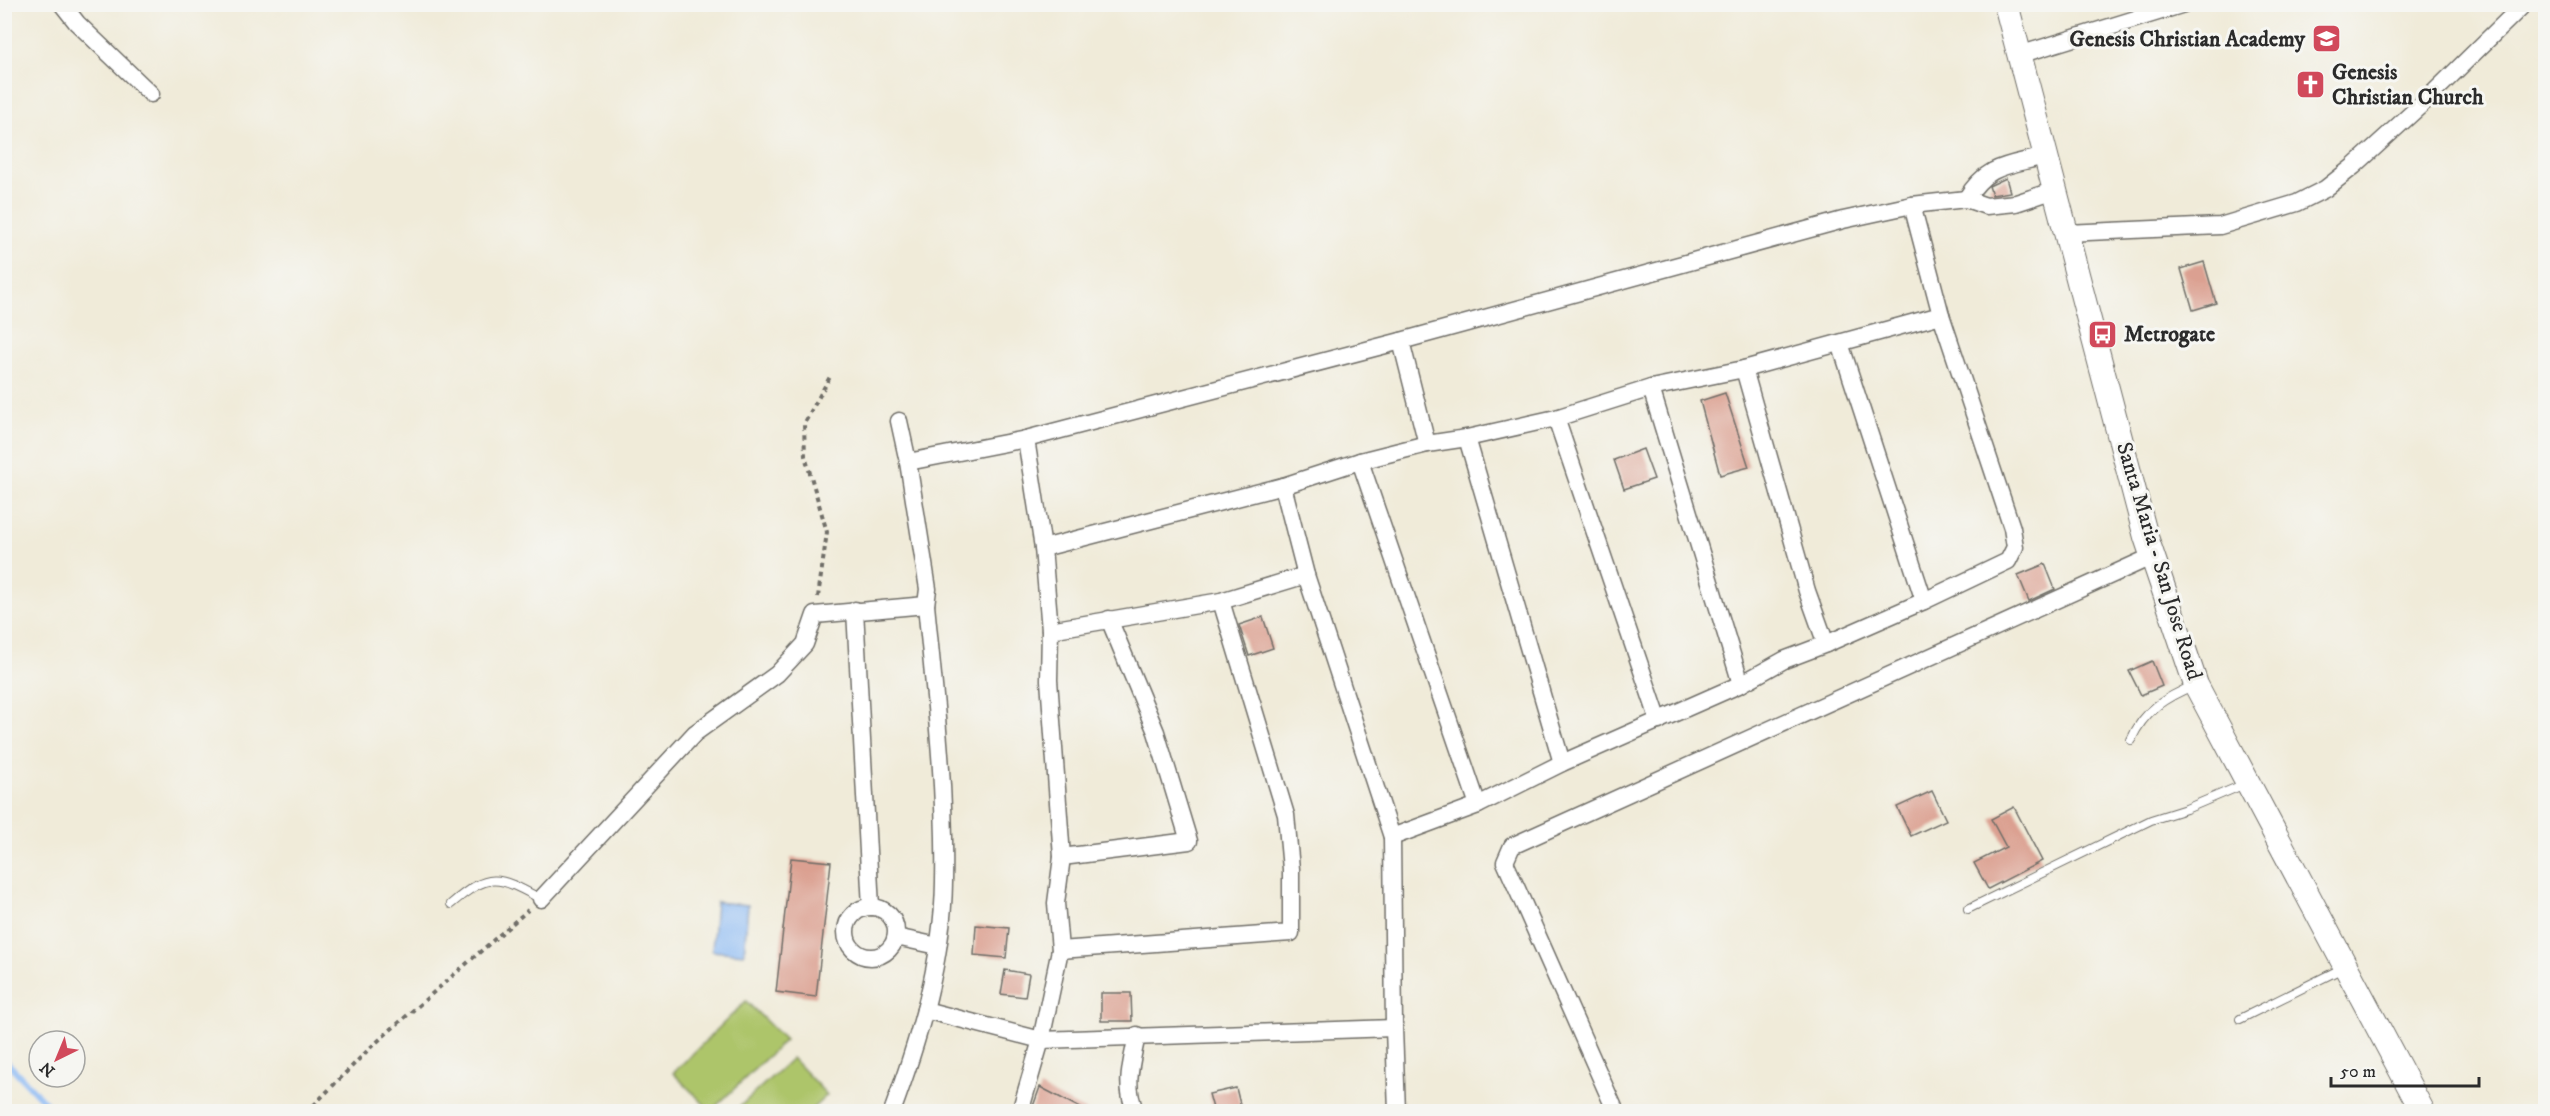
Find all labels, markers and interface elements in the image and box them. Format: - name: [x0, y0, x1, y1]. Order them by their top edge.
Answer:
- school or university icon: Genesis Christian Academy: [2310, 23, 2342, 55]
- place label: Genesis Christian Academy: [2070, 26, 2306, 53]
- place label: Genesis Christian Church: [2332, 59, 2484, 111]
- church icon: Genesis Christian Church: [2295, 69, 2327, 101]
- bus stop icon: Metrogate: [2087, 318, 2119, 350]
- place label: Metrogate: [2124, 321, 2215, 348]
- street label: Santa Maria - San Jose Road: [2110, 439, 2208, 683]
- north arrow: [27, 1029, 87, 1089]
- scale bar: [2331, 1050, 2480, 1088]
- text: N: [36, 1057, 59, 1081]
- text: 50 m: [2340, 1061, 2376, 1083]

